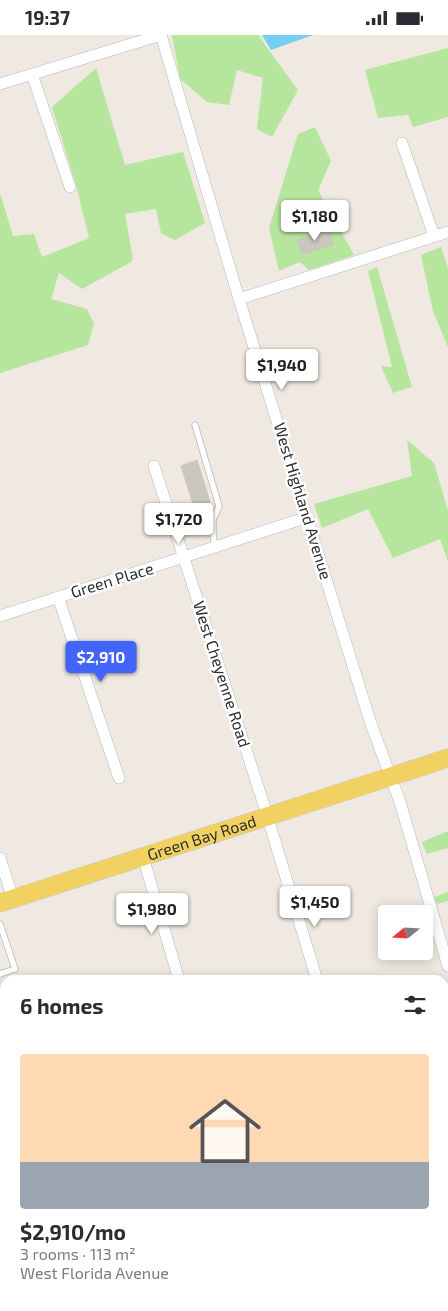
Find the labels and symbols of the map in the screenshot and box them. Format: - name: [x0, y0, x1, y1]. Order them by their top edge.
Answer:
- pin: $1,180: [274, 199, 356, 242]
- pin: $1,940: [241, 349, 323, 391]
- street label: West Highland Avenue: [271, 420, 336, 582]
- pin: $1,720: [138, 503, 220, 545]
- street label: Green Place: [68, 558, 156, 601]
- street label: West Cheyenne Road: [190, 598, 255, 749]
- pin: $2,910: [60, 641, 142, 683]
- street label: Green Bay Road: [145, 811, 259, 864]
- pin: $1,450: [274, 885, 356, 928]
- pin: $1,980: [111, 893, 193, 935]
- north arrow: [378, 905, 432, 960]

